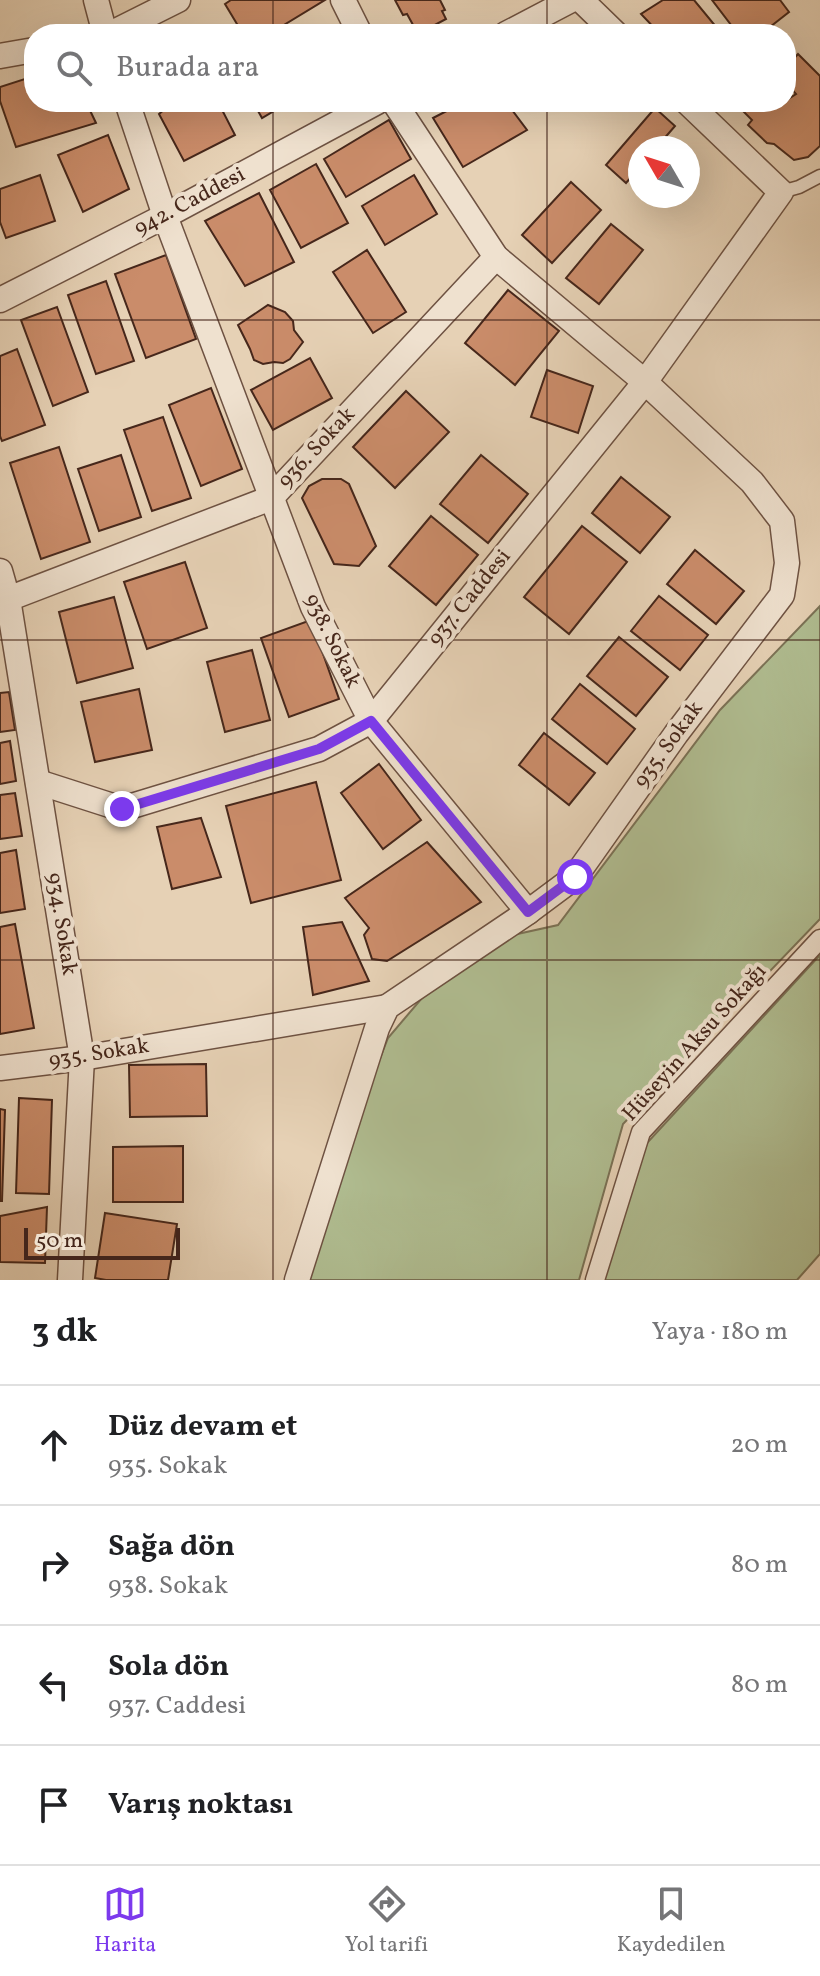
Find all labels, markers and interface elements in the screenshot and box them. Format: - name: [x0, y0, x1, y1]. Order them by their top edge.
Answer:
- search box: [24, 24, 796, 112]
- icon: search: [52, 46, 96, 90]
- text: Burada ara: [116, 47, 259, 89]
- north arrow: [628, 136, 700, 208]
- street label: 942. Caddesi: [129, 160, 251, 244]
- street label: 936. Sokak: [271, 400, 363, 496]
- street label: 937. Caddesi: [421, 543, 519, 653]
- street label: 938. Sokak: [296, 589, 368, 693]
- street label: 935. Sokak: [627, 695, 711, 795]
- route end: [104, 791, 140, 827]
- route start: [557, 859, 593, 895]
- street label: 934. Sokak: [38, 870, 84, 978]
- street label: Hüseyin Aksu Sokağı: [616, 957, 774, 1129]
- street label: 935. Sokak: [47, 1031, 151, 1077]
- scale bar: [24, 1224, 180, 1260]
- text: 50 m: [36, 1226, 83, 1257]
- text: 3 dk: [32, 1309, 97, 1356]
- text: Yaya · 180 m: [651, 1314, 788, 1350]
- text: Düz devam et: [108, 1406, 297, 1448]
- icon: ahead: [32, 1423, 76, 1467]
- text: 20 m: [730, 1427, 788, 1463]
- text: 935. Sokak: [108, 1448, 227, 1484]
- text: Sağa dön: [108, 1526, 235, 1568]
- icon: right: [32, 1543, 76, 1587]
- text: 80 m: [731, 1547, 788, 1583]
- text: 938. Sokak: [108, 1568, 228, 1604]
- text: Sola dön: [108, 1646, 229, 1688]
- icon: left: [32, 1663, 76, 1707]
- text: 80 m: [731, 1667, 788, 1703]
- text: 937. Caddesi: [108, 1688, 246, 1724]
- icon: arrive: [32, 1783, 76, 1827]
- text: Varış noktası: [108, 1784, 293, 1826]
- tab: Harita: [94, 1882, 156, 1961]
- tab: Yol tarifi: [345, 1882, 428, 1961]
- tab: Kaydedilen: [617, 1882, 726, 1961]

